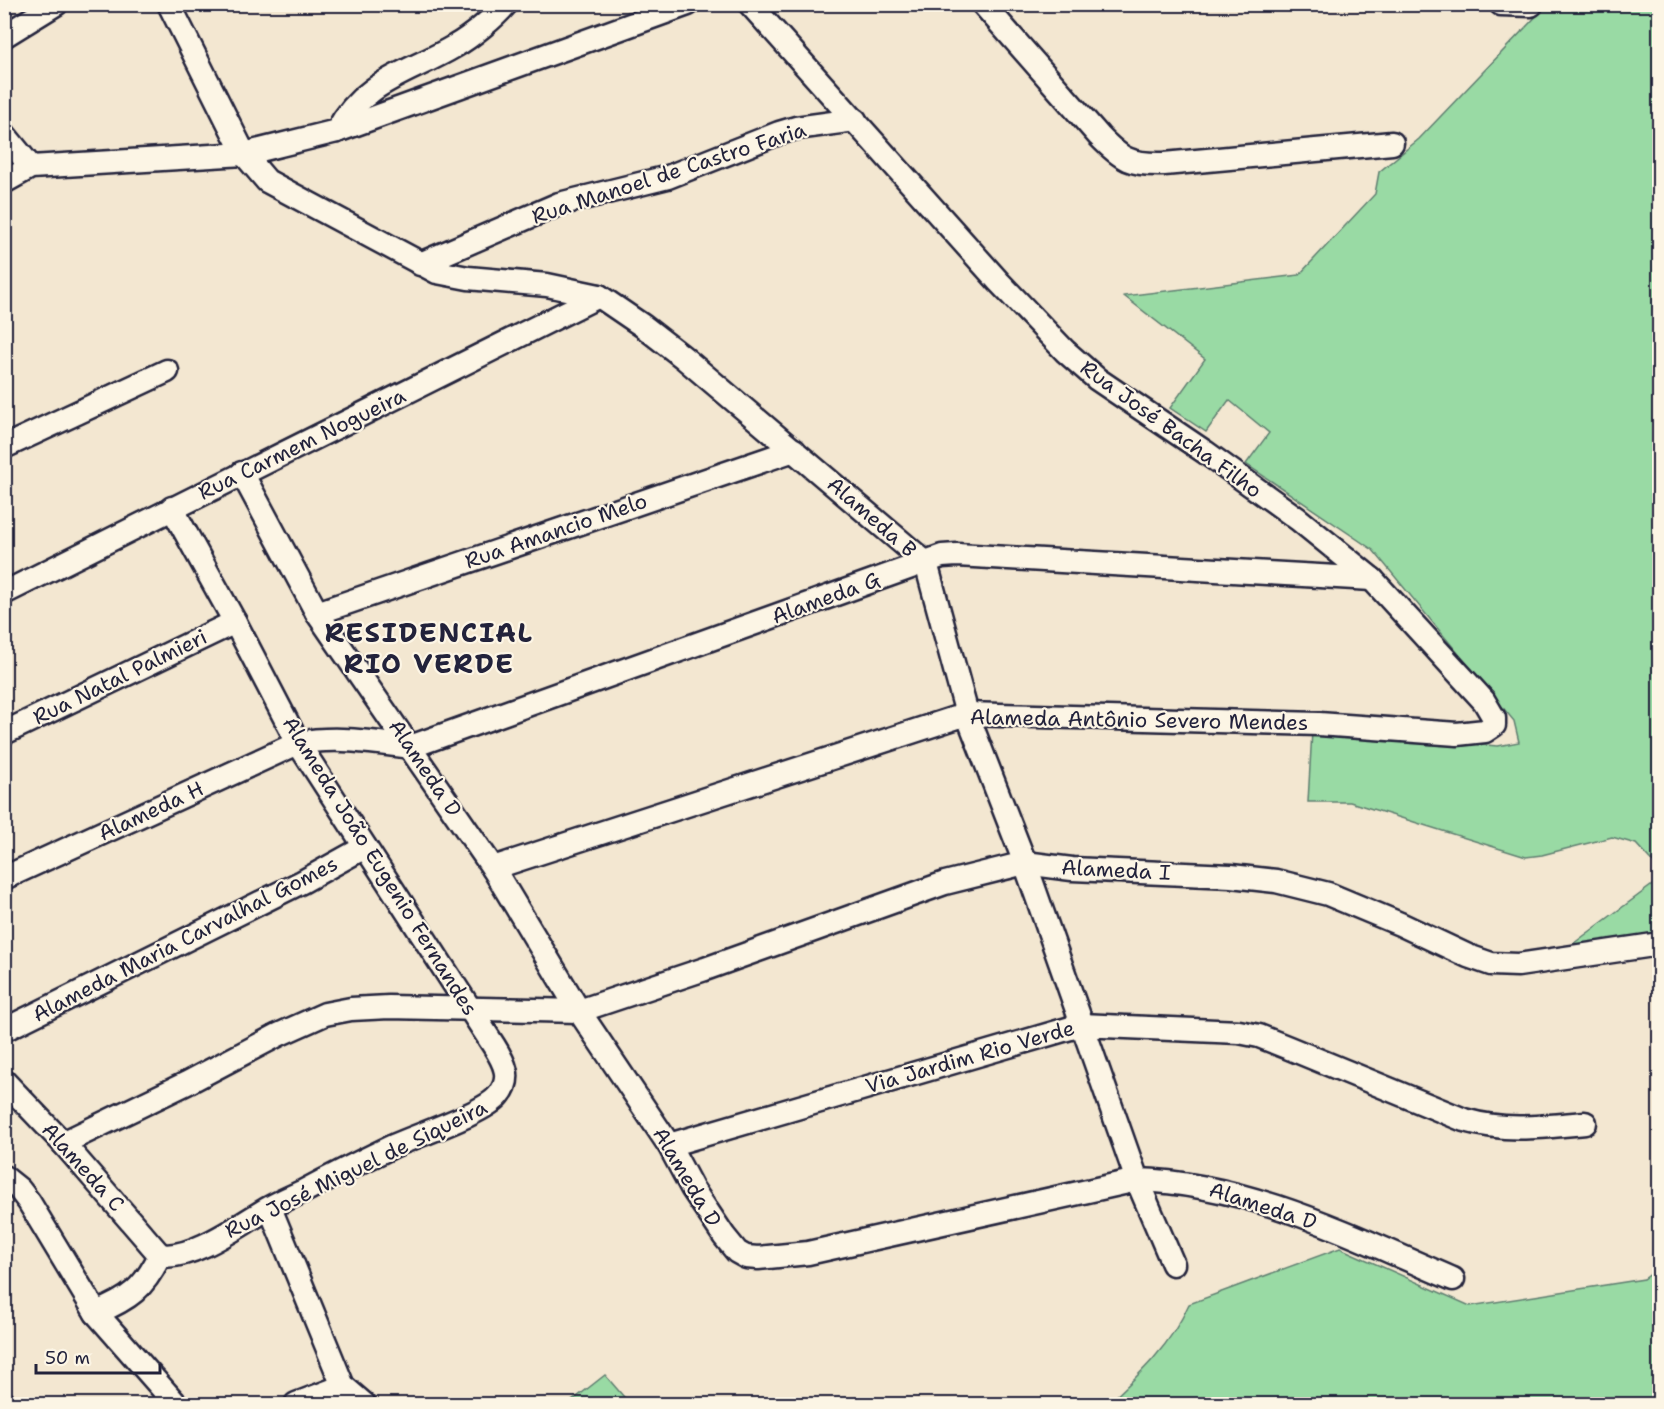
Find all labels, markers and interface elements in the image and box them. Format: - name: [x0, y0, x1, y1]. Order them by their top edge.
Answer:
- street label: Rua Manoel de Castro Faria: [528, 115, 810, 231]
- street label: Rua José Bacha Filho: [1075, 354, 1267, 504]
- street label: Rua Carmem Nogueira: [194, 382, 410, 506]
- street label: Alameda B: [821, 470, 923, 564]
- street label: Rua Amancio Melo: [461, 487, 651, 575]
- street label: Alameda G: [768, 565, 884, 631]
- district label: RESIDENCIAL RIO VERDE: [324, 614, 534, 682]
- street label: Rua Natal Palmieri: [28, 623, 212, 731]
- street label: Alameda Antônio Severo Mendes: [970, 703, 1308, 737]
- street label: Alameda João Eugenio Fernandes: [276, 711, 484, 1021]
- street label: Alameda D: [382, 714, 468, 822]
- street label: Alameda H: [94, 774, 208, 848]
- street label: Alameda Maria Carvalhal Gomes: [28, 850, 342, 1028]
- street label: Alameda I: [1061, 853, 1171, 887]
- street label: Via Jardim Rio Verde: [862, 1014, 1078, 1100]
- street label: Rua José Miguel de Siqueira: [220, 1093, 492, 1245]
- street label: Alameda C: [36, 1117, 130, 1217]
- street label: Alameda D: [646, 1122, 728, 1232]
- street label: Alameda D: [1206, 1175, 1320, 1237]
- scale bar: [36, 1337, 160, 1375]
- text: 50 m: [45, 1346, 90, 1370]

